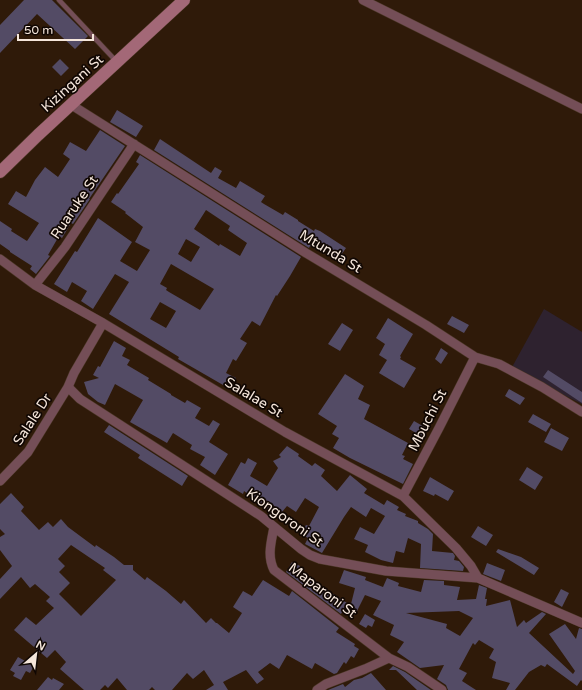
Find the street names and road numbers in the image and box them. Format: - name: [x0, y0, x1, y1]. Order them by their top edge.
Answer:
- street label: Kizingani St: [38, 51, 107, 116]
- street label: Ruaruke St: [47, 172, 102, 242]
- street label: Mtunda St: [296, 226, 366, 277]
- street label: Salalae St: [222, 374, 286, 422]
- street label: Mbuchi St: [405, 386, 451, 454]
- street label: Salale Dr: [9, 390, 56, 448]
- street label: Kiongoroni St: [243, 485, 327, 551]
- street label: Maparoni St: [285, 559, 361, 622]

